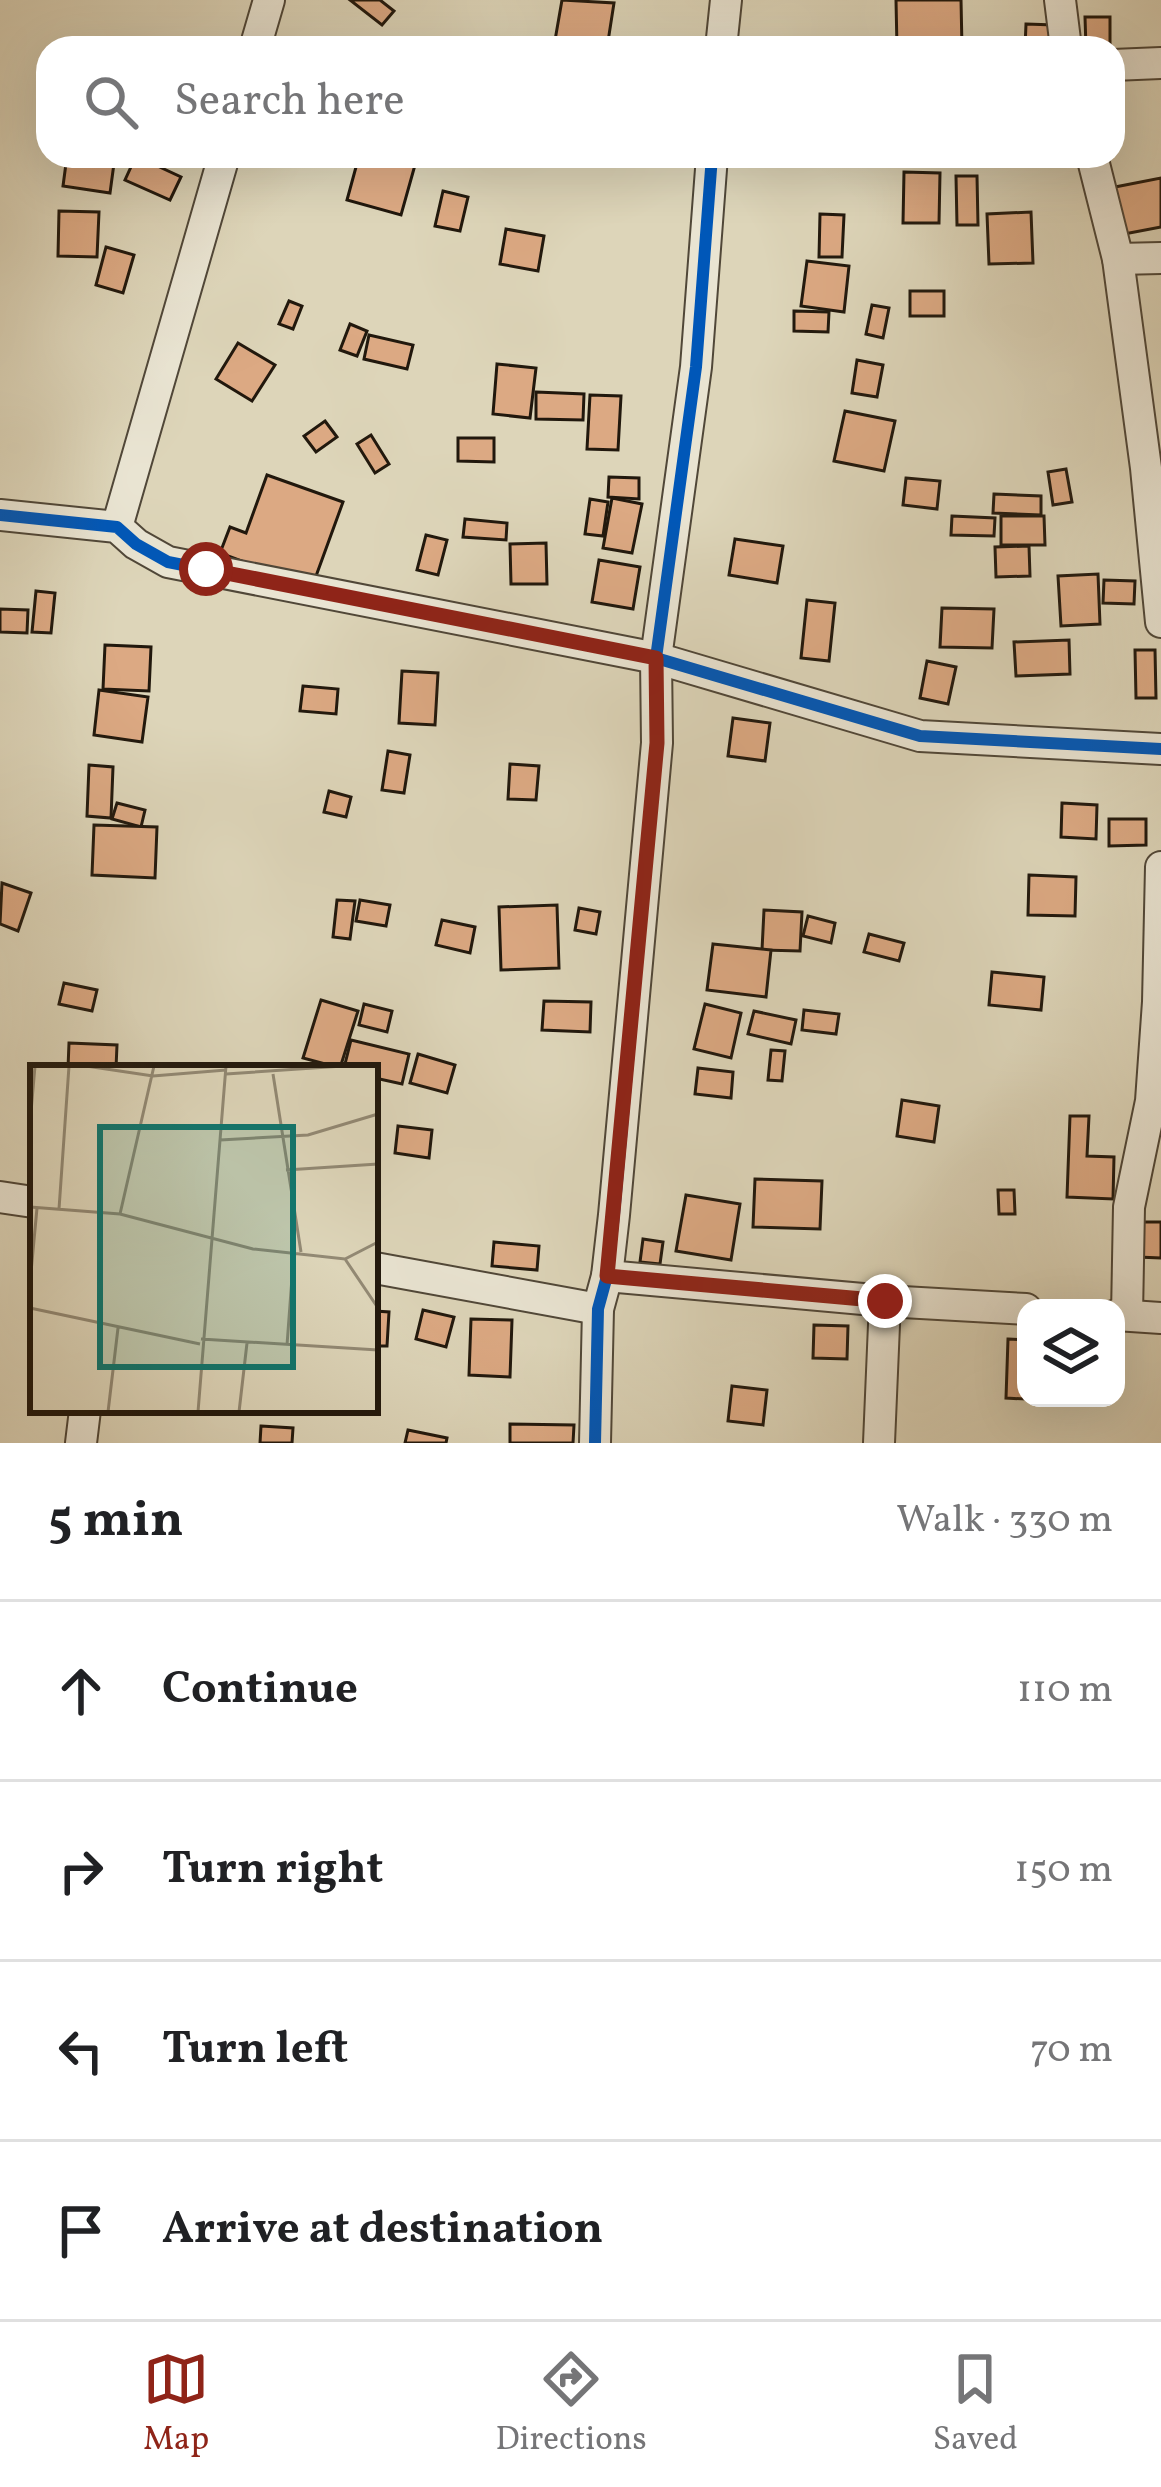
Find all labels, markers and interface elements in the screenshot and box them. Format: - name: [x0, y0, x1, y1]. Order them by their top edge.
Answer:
- search box: [36, 36, 1125, 168]
- icon: search: [78, 69, 144, 135]
- text: Search here: [174, 71, 405, 134]
- route start: [179, 542, 233, 596]
- inset map: [30, 1065, 378, 1413]
- route end: [858, 1274, 912, 1328]
- map controls: [1017, 1299, 1125, 1407]
- button: layers: [1017, 1299, 1125, 1407]
- text: 5 min: [48, 1486, 184, 1557]
- text: Walk · 330 m: [896, 1494, 1113, 1548]
- icon: ahead: [48, 1658, 114, 1724]
- text: Continue: [162, 1659, 358, 1722]
- text: 110 m: [1017, 1664, 1113, 1718]
- icon: right: [48, 1838, 114, 1904]
- text: Turn right: [162, 1839, 383, 1902]
- text: 150 m: [1014, 1844, 1113, 1898]
- icon: left: [48, 2018, 114, 2084]
- text: Turn left: [162, 2019, 348, 2082]
- text: 70 m: [1030, 2024, 1113, 2078]
- icon: arrive: [48, 2198, 114, 2264]
- text: Arrive at destination: [162, 2199, 603, 2262]
- tab: Map: [143, 2346, 209, 2464]
- tab: Directions: [495, 2346, 647, 2464]
- tab: Saved: [933, 2346, 1018, 2464]

